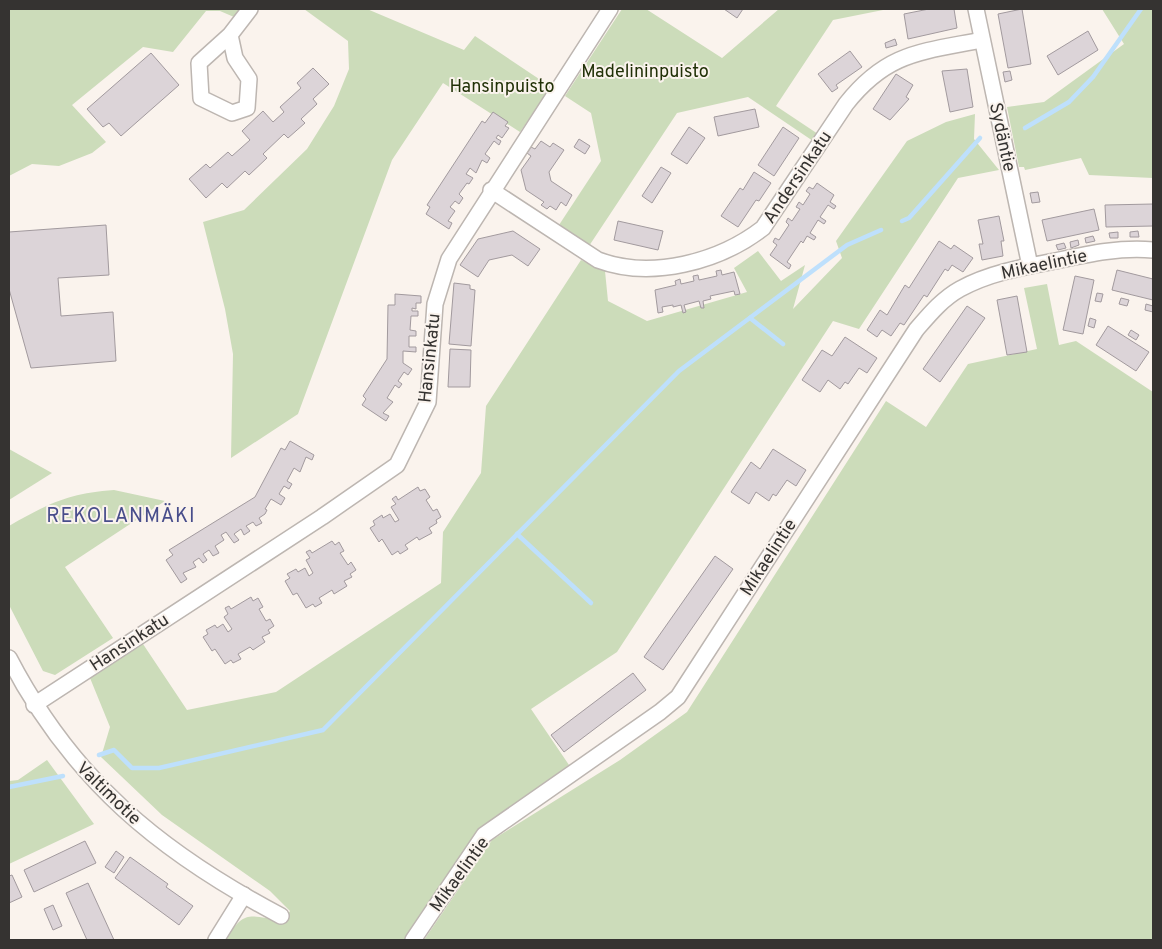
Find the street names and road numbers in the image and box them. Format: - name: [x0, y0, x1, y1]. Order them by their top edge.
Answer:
- street label: Sydäntie: [983, 101, 1020, 174]
- street label: Andersinkatu: [759, 127, 838, 229]
- street label: Mikaelintie: [999, 245, 1089, 286]
- street label: Hansinkatu: [414, 312, 447, 404]
- street label: Mikaelintie: [736, 515, 803, 601]
- street label: Hansinkatu: [86, 609, 174, 677]
- street label: Valtimotie: [71, 757, 145, 831]
- street label: Mikaelintie: [425, 833, 495, 917]

